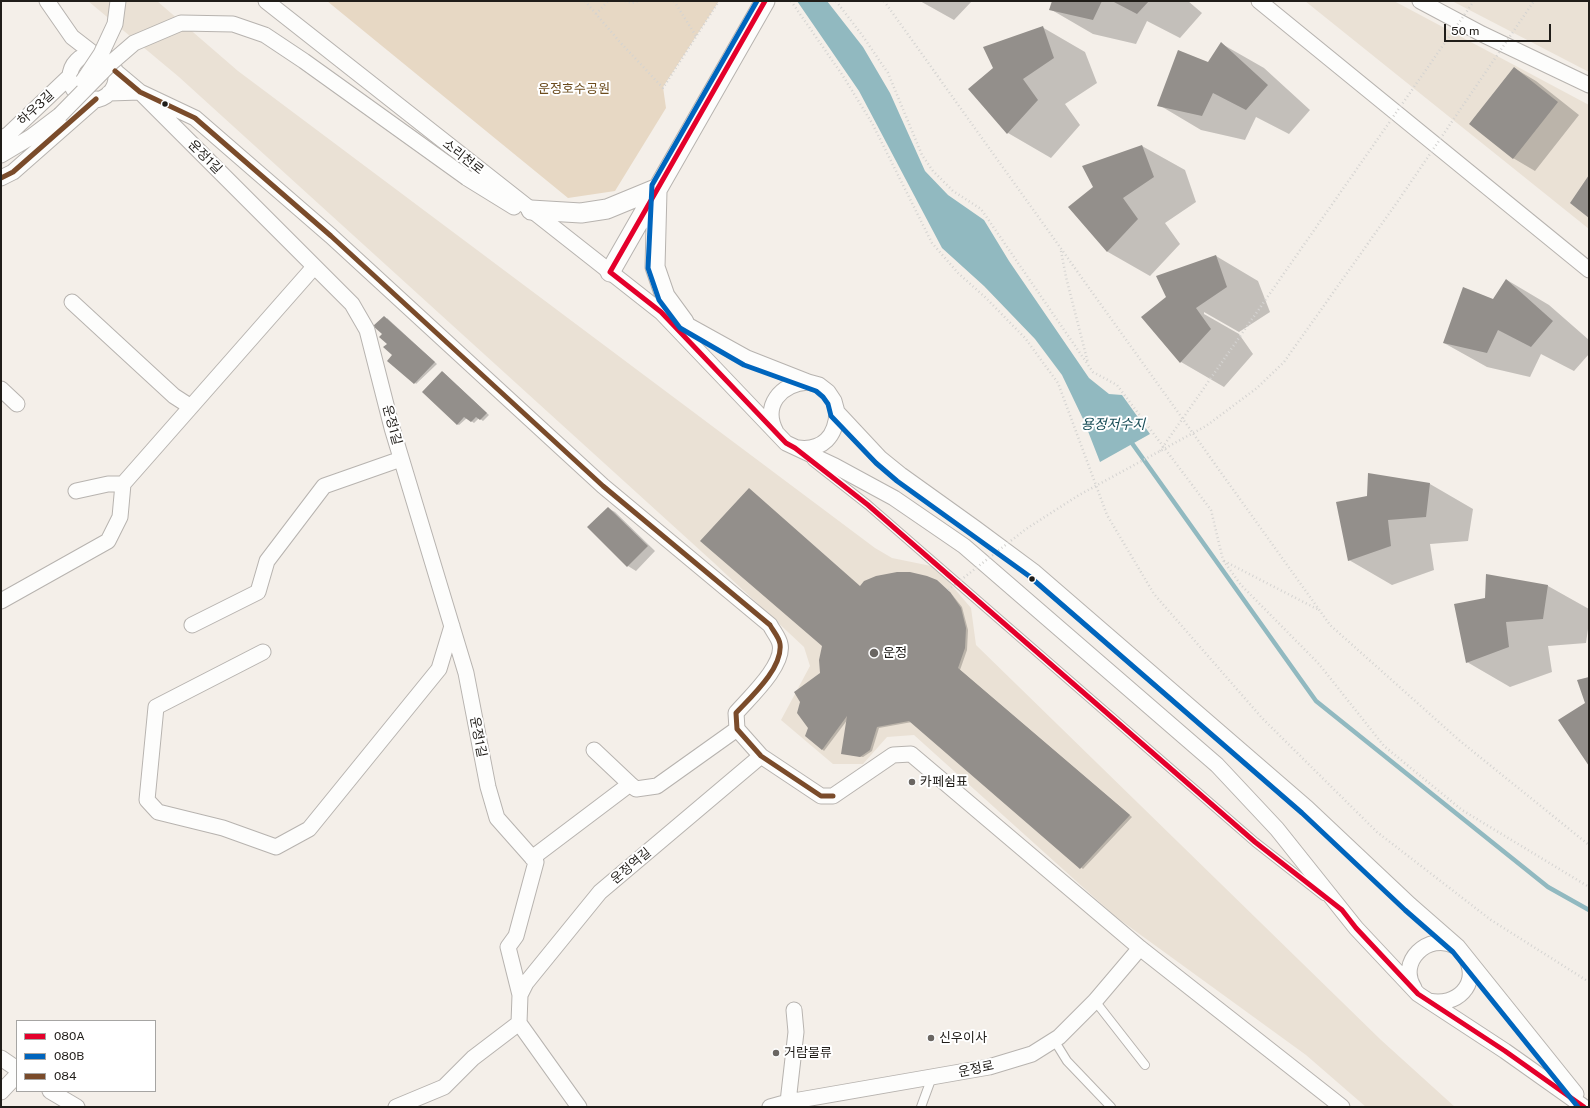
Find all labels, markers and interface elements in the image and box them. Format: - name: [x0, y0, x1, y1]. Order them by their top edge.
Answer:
- scale bar: [1446, 16, 1553, 42]
- text: 50 m: [1451, 24, 1479, 38]
- park label: 운정호수공원: [538, 81, 610, 97]
- street label: 하우3길: [15, 87, 57, 129]
- unlabelled marker: [160, 99, 170, 109]
- street label: 소리천로: [439, 136, 487, 178]
- street label: 운정1길: [185, 137, 225, 177]
- street label: 운정1길: [379, 403, 405, 447]
- water label: 용정저수지: [1081, 417, 1145, 433]
- unlabelled marker: [1027, 574, 1037, 584]
- place label: 운정: [883, 645, 907, 661]
- marker: 운정: [868, 647, 880, 659]
- street label: 운정1길: [466, 715, 490, 759]
- place label: 카페쉼표: [920, 774, 968, 790]
- marker: 카페쉼표: [907, 777, 917, 787]
- street label: 운정역길: [608, 845, 654, 887]
- legend: [16, 1020, 156, 1092]
- text: 080A: [54, 1029, 85, 1043]
- place label: 신우이사: [939, 1030, 987, 1046]
- marker: 신우이사: [926, 1033, 936, 1043]
- place label: 거람물류: [784, 1045, 832, 1061]
- marker: 거람물류: [771, 1048, 781, 1058]
- text: 080B: [54, 1049, 84, 1063]
- street label: 운정로: [957, 1058, 995, 1080]
- text: 084: [54, 1069, 77, 1083]

